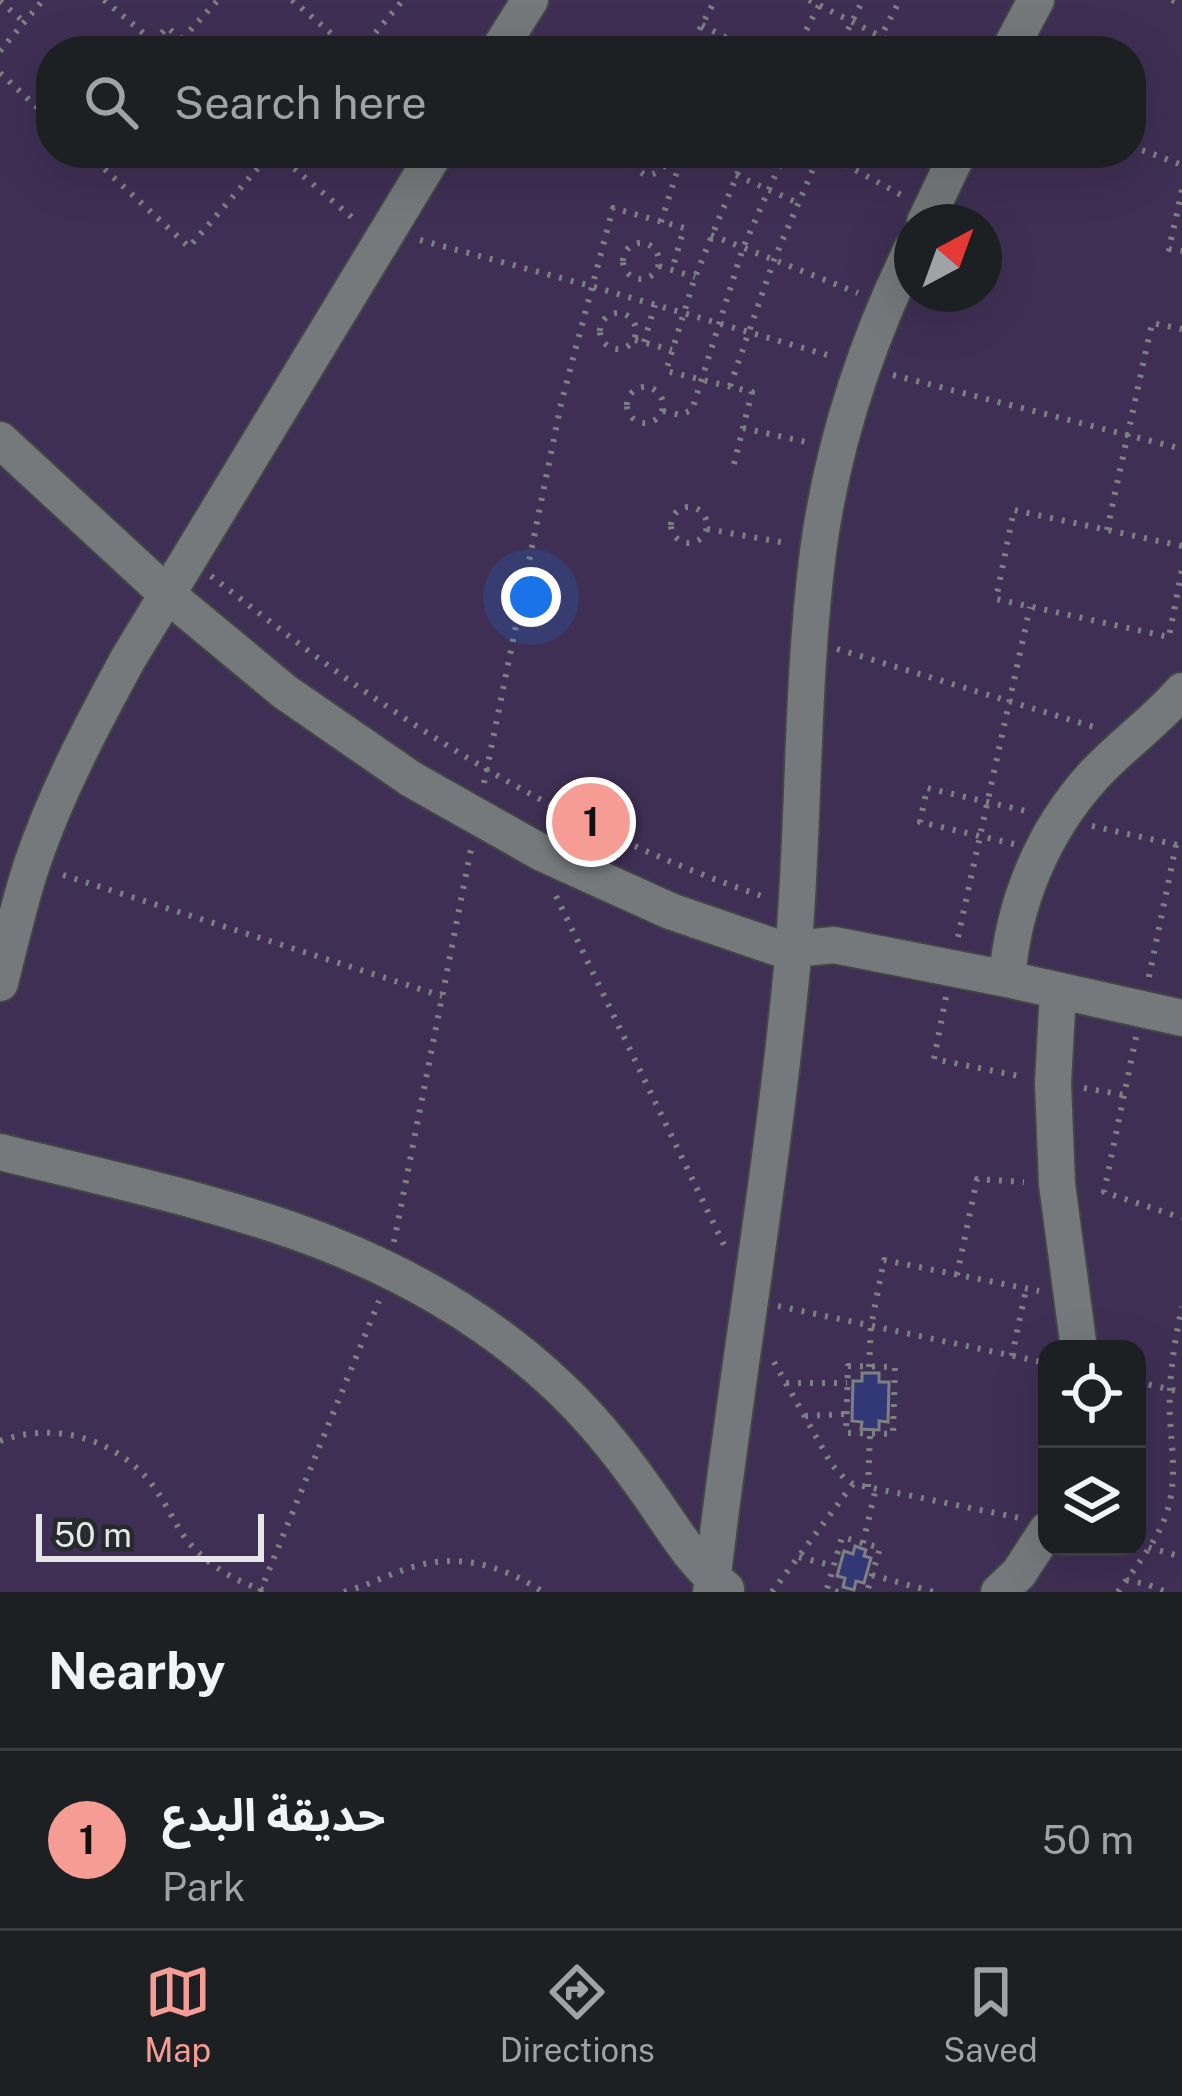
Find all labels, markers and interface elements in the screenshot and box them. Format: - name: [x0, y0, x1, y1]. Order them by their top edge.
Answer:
- search box: [36, 36, 1146, 168]
- icon: search: [78, 69, 144, 135]
- text: Search here: [174, 76, 427, 129]
- north arrow: [894, 204, 1002, 312]
- your location: [501, 567, 561, 627]
- pin: 1: [552, 777, 630, 867]
- map controls: [1038, 1340, 1146, 1556]
- button: locate: [1038, 1340, 1146, 1448]
- button: layers: [1038, 1448, 1146, 1556]
- scale bar: [36, 1508, 264, 1561]
- text: 50 m: [54, 1516, 132, 1554]
- text: Nearby: [48, 1641, 225, 1700]
- text: حديقة البدع: [162, 1788, 385, 1841]
- text: 1: [79, 1817, 95, 1863]
- text: 50 m: [1042, 1817, 1134, 1863]
- text: Park: [162, 1864, 245, 1910]
- tab: Map: [144, 1959, 211, 2069]
- tab: Directions: [500, 1959, 655, 2069]
- tab: Saved: [943, 1959, 1038, 2069]

